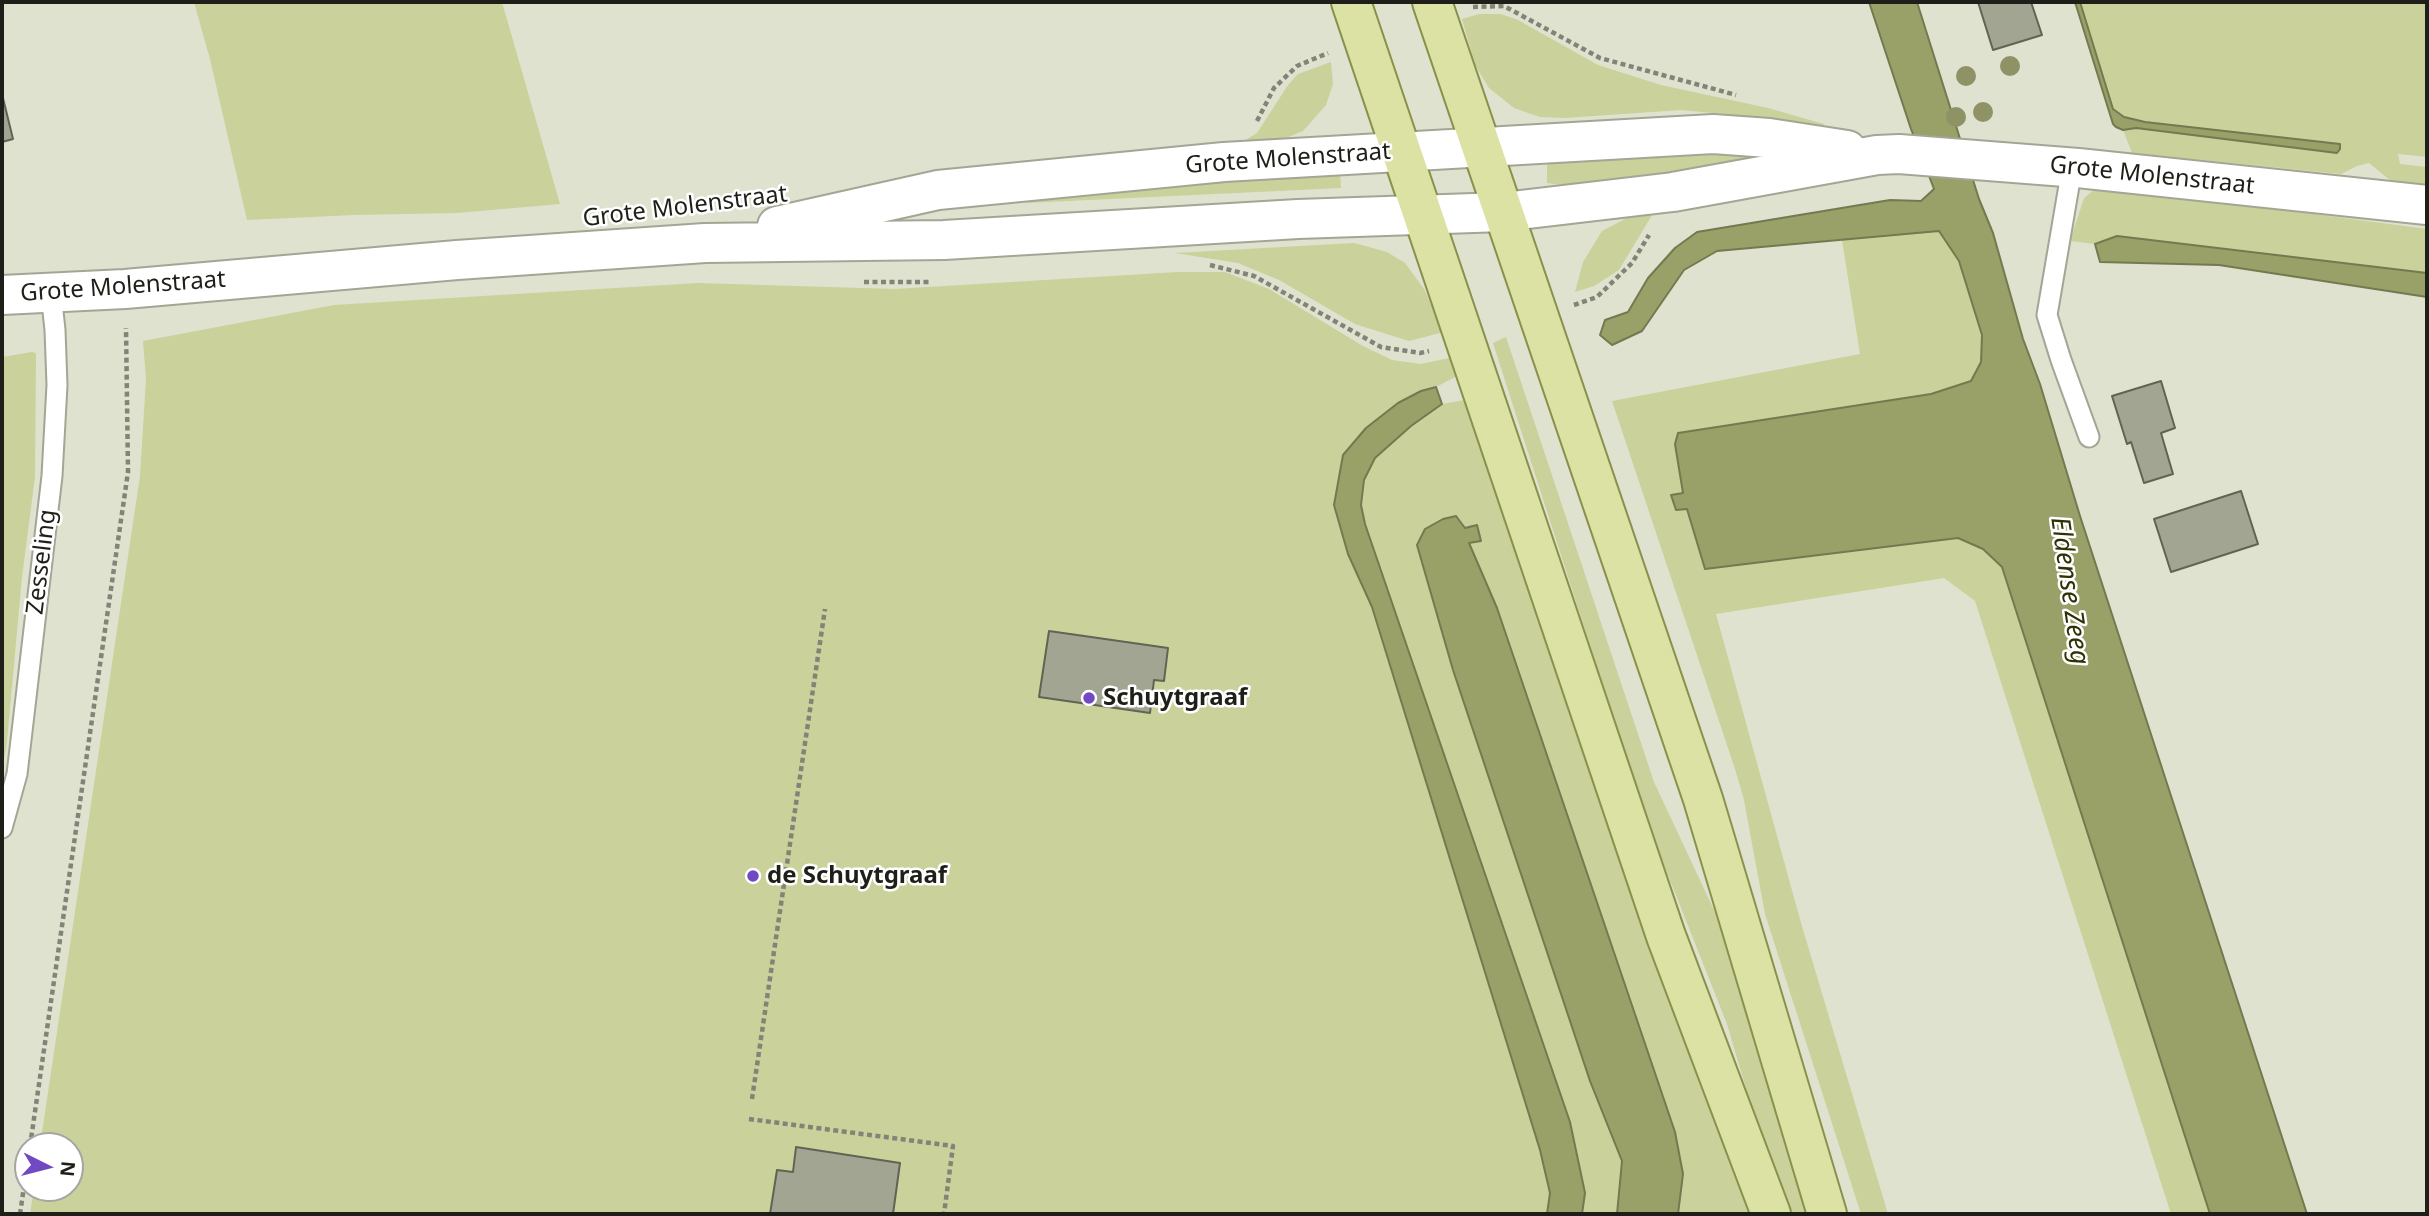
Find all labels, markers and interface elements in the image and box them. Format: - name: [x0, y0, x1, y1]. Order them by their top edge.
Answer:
- street label: Grote Molenstraat: [1184, 137, 1392, 181]
- street label: Grote Molenstraat: [2048, 151, 2256, 201]
- street label: Grote Molenstraat: [581, 180, 789, 234]
- street label: Grote Molenstraat: [19, 265, 227, 309]
- street label: Zesseling: [21, 508, 63, 616]
- water label: Eldense Zeeg: [2043, 515, 2095, 667]
- place label: Schuytgraaf: [1103, 684, 1247, 712]
- marker: Schuytgraaf: [1081, 690, 1097, 706]
- place label: de Schuytgraaf: [767, 862, 947, 890]
- marker: de Schuytgraaf: [745, 868, 761, 884]
- north arrow: [14, 1132, 84, 1202]
- text: N: [54, 1160, 82, 1178]

